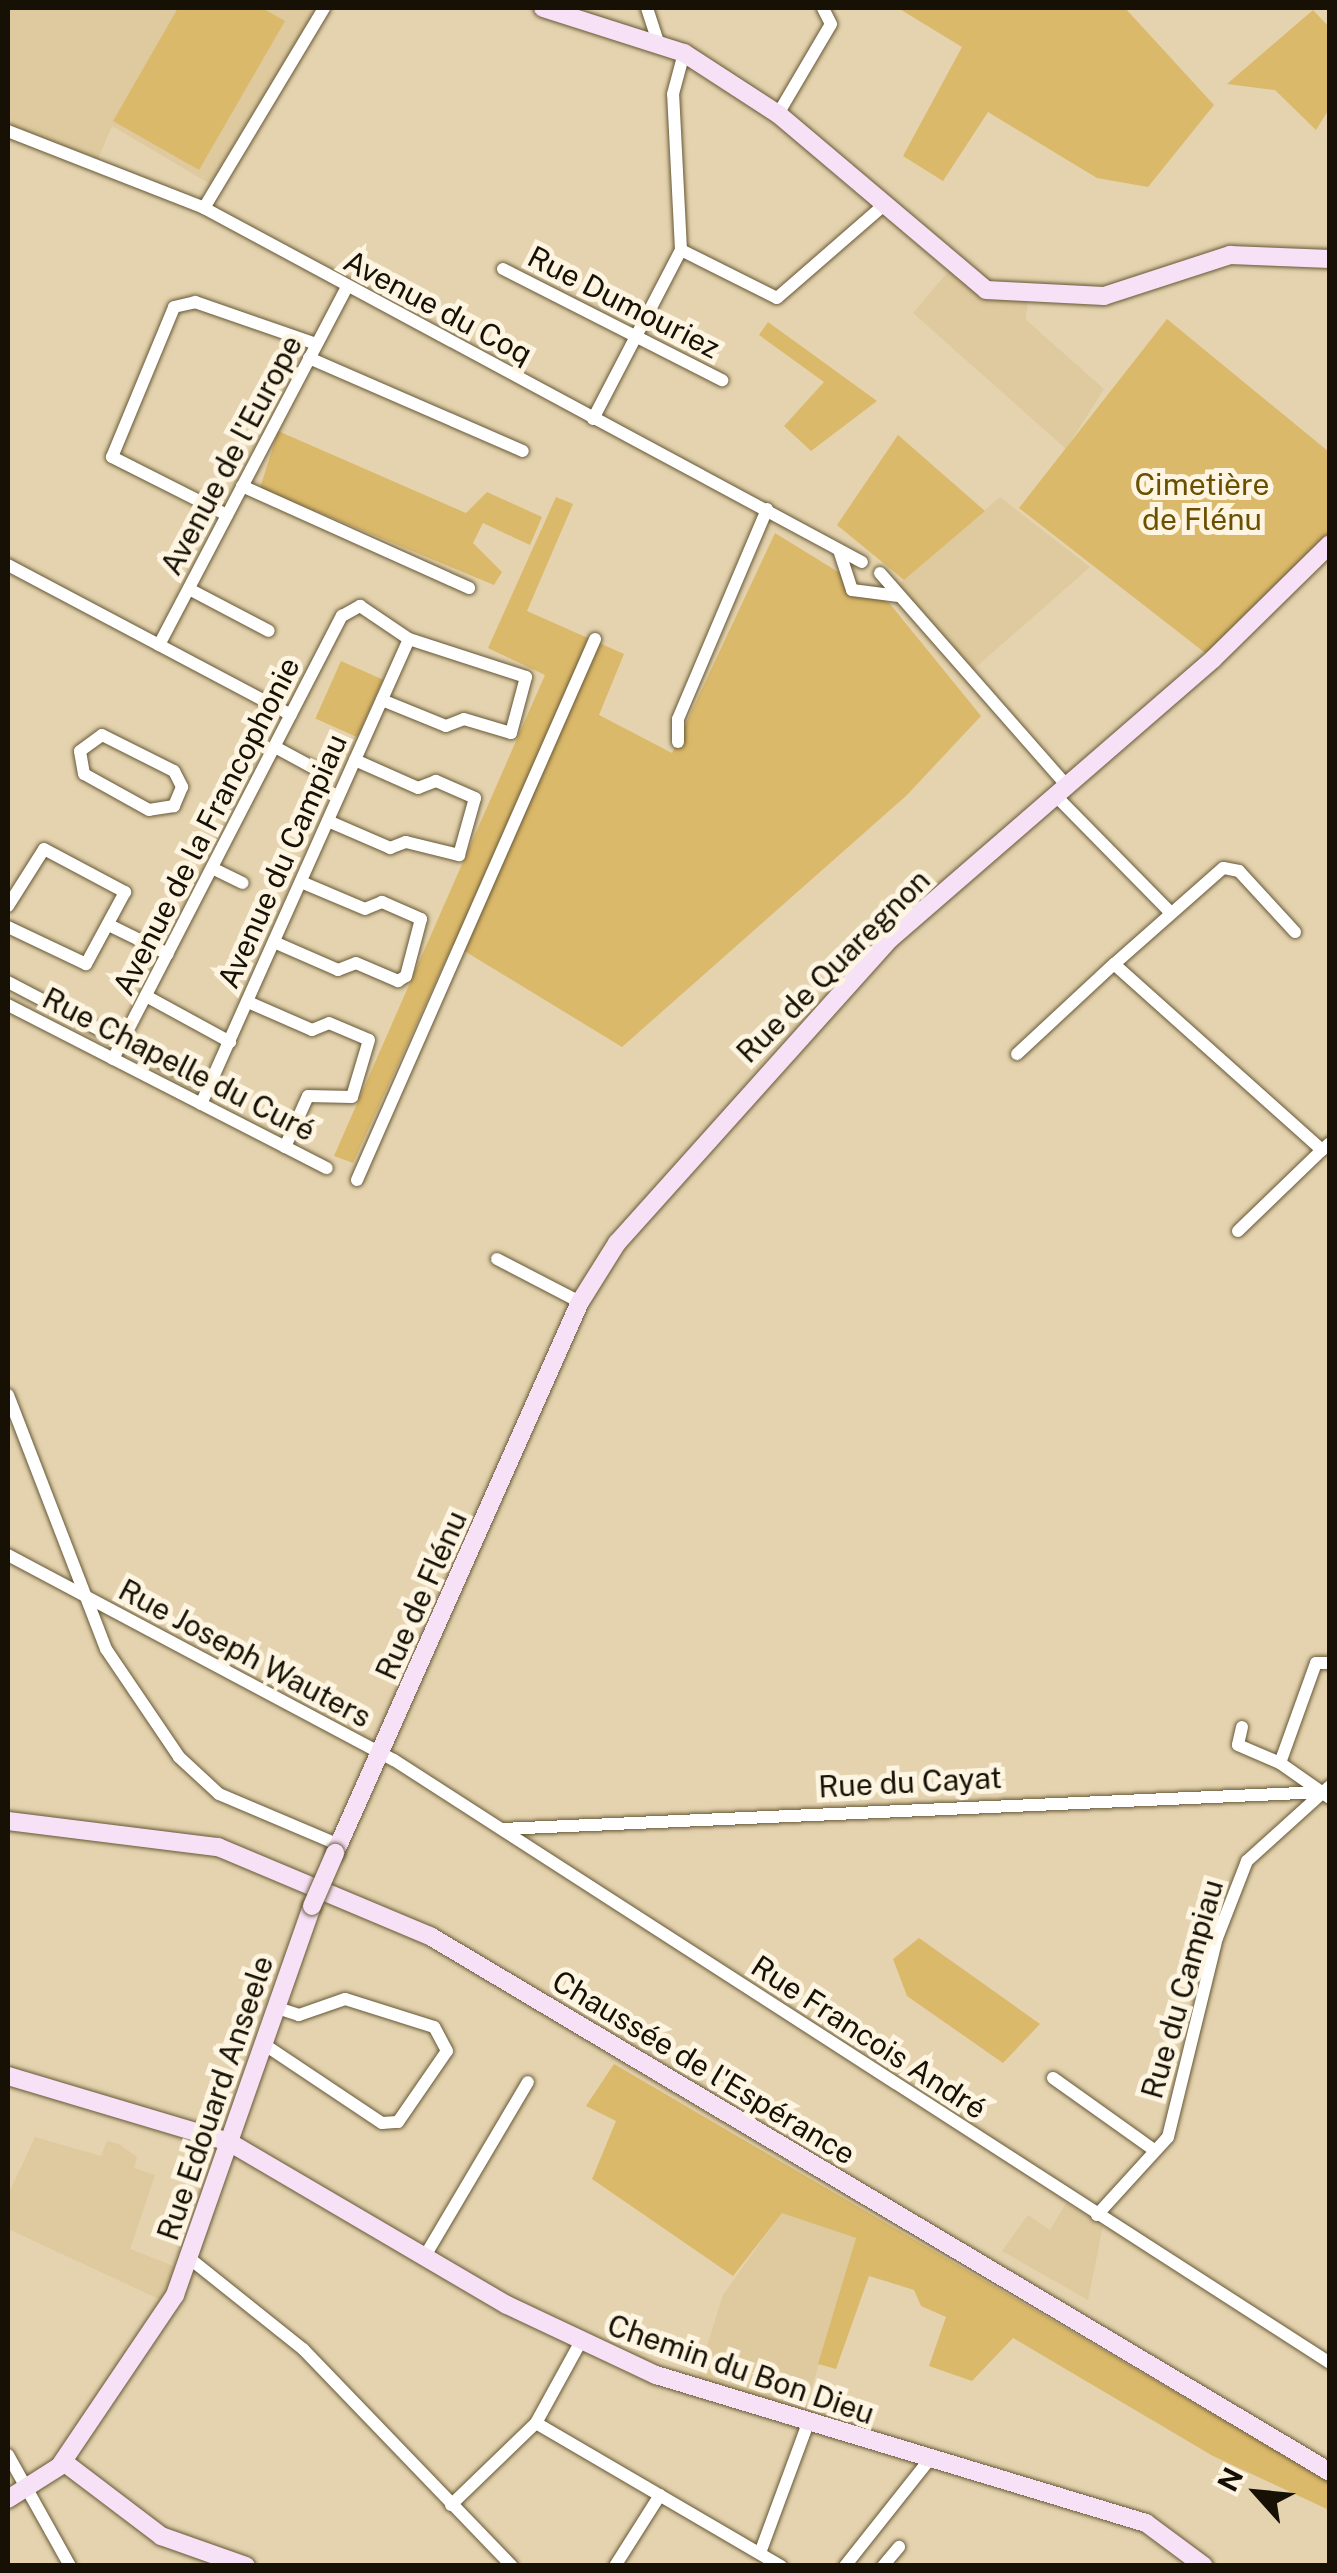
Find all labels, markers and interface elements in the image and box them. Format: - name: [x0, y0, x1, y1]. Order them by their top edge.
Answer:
- street label: Rue Dumouriez: [522, 238, 726, 366]
- street label: Avenue du Coq: [338, 242, 538, 372]
- street label: Avenue de l'Europe: [152, 329, 310, 581]
- park label: Cimetière de Flénu: [1134, 466, 1270, 536]
- street label: Avenue de la Francophonie: [105, 651, 307, 1001]
- street label: Avenue du Campiau: [210, 728, 354, 994]
- street label: Rue de Quaregnon: [729, 862, 937, 1070]
- street label: Rue Chapelle du Curé: [36, 979, 322, 1149]
- street label: Rue de Flénu: [368, 1505, 474, 1685]
- street label: Rue Joseph Wauters: [112, 1571, 378, 1735]
- street label: Rue du Cayat: [817, 1759, 1003, 1805]
- street label: Rue du Campiau: [1133, 1875, 1231, 2103]
- street label: Rue Francois André: [745, 1948, 993, 2126]
- street label: Rue Edouard Anseele: [149, 1951, 281, 2245]
- street label: Chaussée de l'Espérance: [546, 1962, 862, 2172]
- street label: Chemin du Bon Dieu: [603, 2306, 879, 2432]
- north arrow: [1207, 2443, 1307, 2543]
- text: N: [1210, 2462, 1249, 2496]

